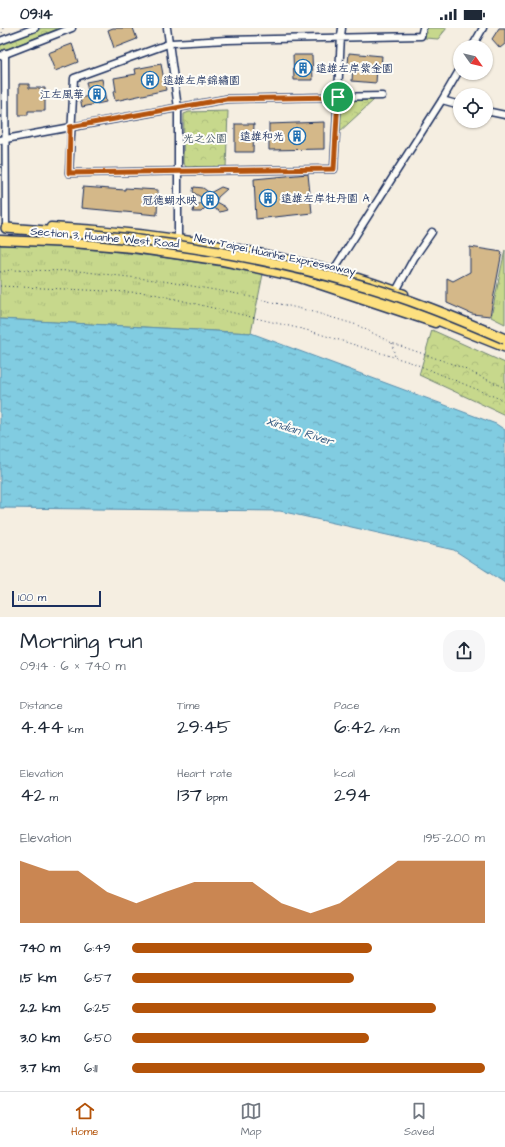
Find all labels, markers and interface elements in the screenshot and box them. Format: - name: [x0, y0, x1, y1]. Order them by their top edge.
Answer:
- text: 09:14: [20, 4, 53, 25]
- north arrow: [453, 40, 493, 80]
- map controls: [453, 40, 493, 128]
- building icon: 遠雄左岸紫金園: [293, 58, 313, 78]
- place label: 遠雄左岸紫金園: [316, 61, 393, 76]
- building icon: 遠雄左岸錦繡園: [140, 70, 160, 90]
- place label: 遠雄左岸錦繡園: [163, 73, 240, 88]
- pin: [321, 80, 355, 114]
- building icon: 江左風華: [87, 84, 107, 104]
- icon: arrive: [327, 86, 349, 108]
- place label: 江左風華: [40, 87, 84, 102]
- button: locate: [453, 88, 493, 128]
- building icon: 遠雄和光: [287, 126, 307, 146]
- place label: 遠雄和光: [240, 129, 284, 144]
- park label: 光之公園: [183, 131, 227, 146]
- building icon: 遠雄左岸牡丹園 A: [258, 188, 278, 208]
- building icon: 冠德蝴水映: [200, 190, 220, 210]
- place label: 遠雄左岸牡丹園 A: [281, 191, 369, 206]
- place label: 冠德蝴水映: [142, 193, 197, 208]
- street label: Section 3, Huanhe West Road: [30, 224, 180, 252]
- street label: New Taipei Huanhe Expressaway: [193, 230, 357, 280]
- water label: Xindian River: [264, 413, 337, 451]
- scale bar: [12, 589, 101, 608]
- text: 100 m: [18, 590, 46, 605]
- text: Morning run: [20, 626, 143, 657]
- button: share: [443, 630, 485, 672]
- text: 09:14 · 6 × 740 m: [20, 657, 126, 675]
- text: Distance: [20, 698, 63, 713]
- text: Time: [177, 698, 200, 713]
- text: Pace: [334, 698, 360, 713]
- text: 4.44: [20, 713, 64, 741]
- text: 29:45: [177, 713, 231, 741]
- text: 6:42: [334, 713, 375, 741]
- text: km: [64, 722, 83, 737]
- text: /km: [375, 722, 400, 737]
- text: Elevation: [20, 766, 63, 781]
- text: Heart rate: [177, 766, 232, 781]
- text: kcal: [334, 766, 355, 781]
- text: 42: [20, 781, 45, 809]
- text: 137: [177, 781, 202, 809]
- text: 294: [334, 781, 370, 809]
- text: m: [45, 790, 58, 805]
- text: bpm: [202, 790, 227, 805]
- text: Elevation: [20, 829, 71, 847]
- text: 195–200 m: [424, 829, 485, 847]
- text: 740 m: [20, 939, 60, 957]
- text: 6:49: [84, 939, 111, 957]
- text: 1.5 km: [20, 969, 56, 987]
- text: 6:57: [84, 969, 112, 987]
- text: 2.2 km: [20, 999, 60, 1017]
- text: 6:25: [84, 999, 111, 1017]
- text: 3.0 km: [20, 1029, 60, 1047]
- text: 6:50: [84, 1029, 112, 1047]
- text: 3.7 km: [20, 1059, 60, 1077]
- text: 6:11: [84, 1059, 98, 1077]
- tab: Home: [71, 1100, 98, 1139]
- tab: Map: [240, 1100, 262, 1139]
- tab: Saved: [404, 1100, 434, 1139]

